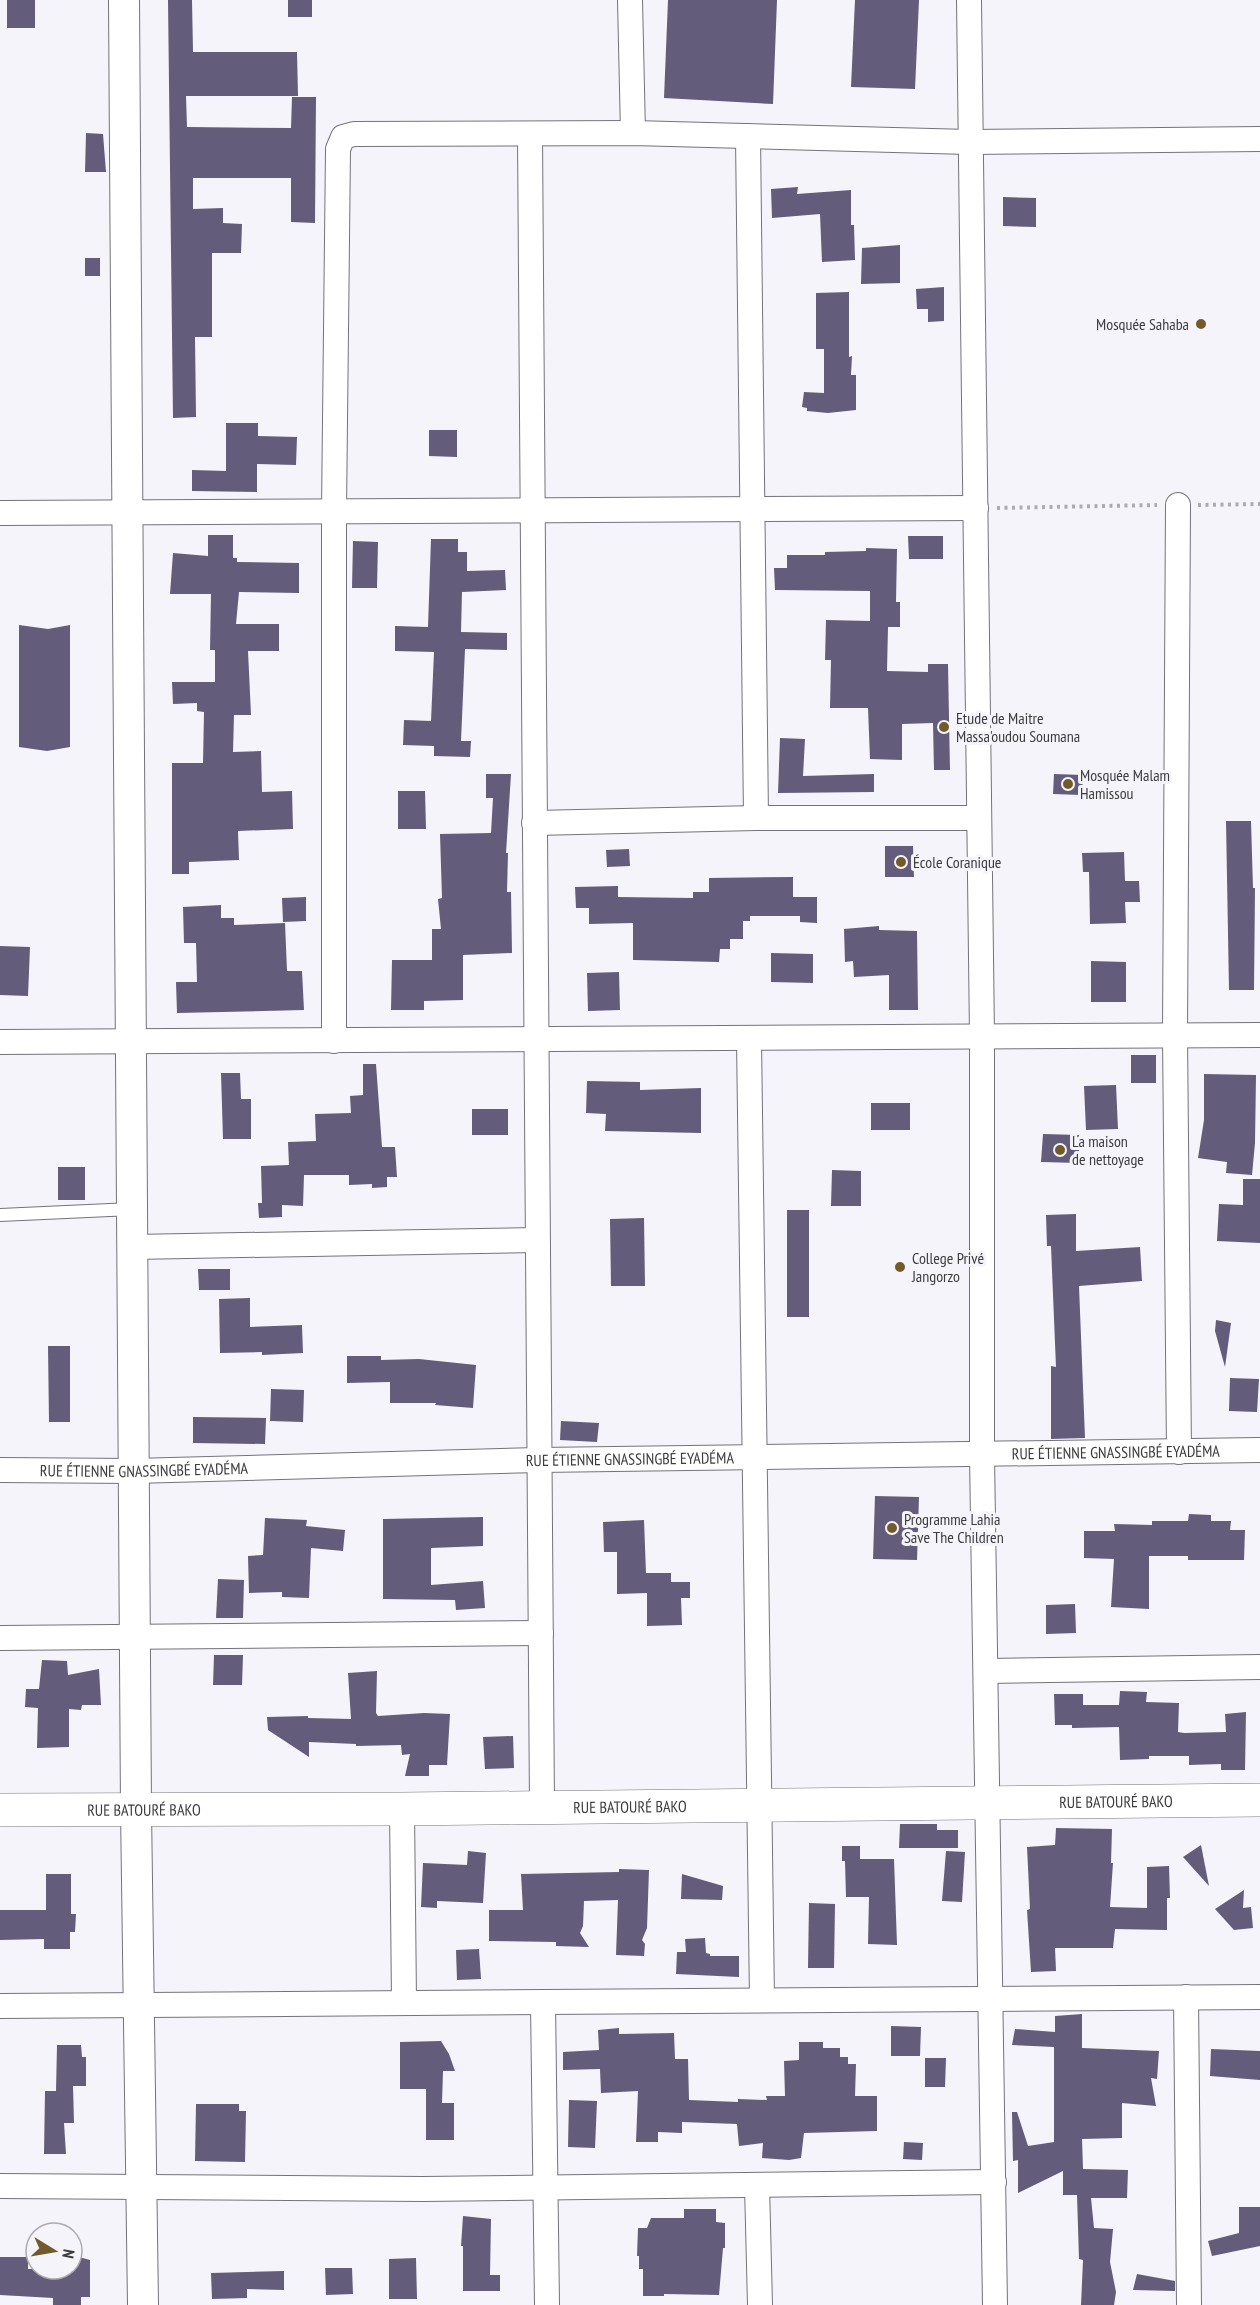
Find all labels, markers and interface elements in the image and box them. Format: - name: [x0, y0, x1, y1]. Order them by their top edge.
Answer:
- place label: Mosquée Sahaba: [1096, 314, 1189, 334]
- marker: Mosquée Sahaba: [1194, 317, 1208, 331]
- place label: Etude de Maitre Massa'oudou Soumana: [956, 708, 1080, 746]
- marker: Etude de Maitre Massa'oudou Soumana: [937, 720, 951, 734]
- place label: Mosquée Malam Hamissou: [1080, 765, 1170, 803]
- marker: Mosquée Malam Hamissou: [1061, 777, 1075, 791]
- place label: École Coranique: [913, 852, 1001, 872]
- marker: École Coranique: [894, 855, 908, 869]
- place label: La maison de nettoyage: [1072, 1131, 1144, 1169]
- marker: La maison de nettoyage: [1053, 1143, 1067, 1157]
- place label: College Privé Jangorzo: [911, 1248, 984, 1286]
- marker: College Privé Jangorzo: [893, 1260, 907, 1274]
- street label: RUE ÉTIENNE GNASSINGBÉ EYADÉMA: [1012, 1441, 1220, 1463]
- street label: RUE ÉTIENNE GNASSINGBÉ EYADÉMA: [526, 1447, 734, 1470]
- street label: RUE ÉTIENNE GNASSINGBÉ EYADÉMA: [40, 1458, 249, 1481]
- place label: Programme Lahia Save The Children: [904, 1509, 1004, 1547]
- marker: Programme Lahia Save The Children: [885, 1521, 899, 1535]
- street label: RUE BATOURÉ BAKO: [1059, 1791, 1173, 1812]
- street label: RUE BATOURÉ BAKO: [573, 1796, 687, 1817]
- street label: RUE BATOURÉ BAKO: [87, 1799, 201, 1820]
- north arrow: [24, 2221, 84, 2281]
- text: N: [58, 2248, 79, 2260]

